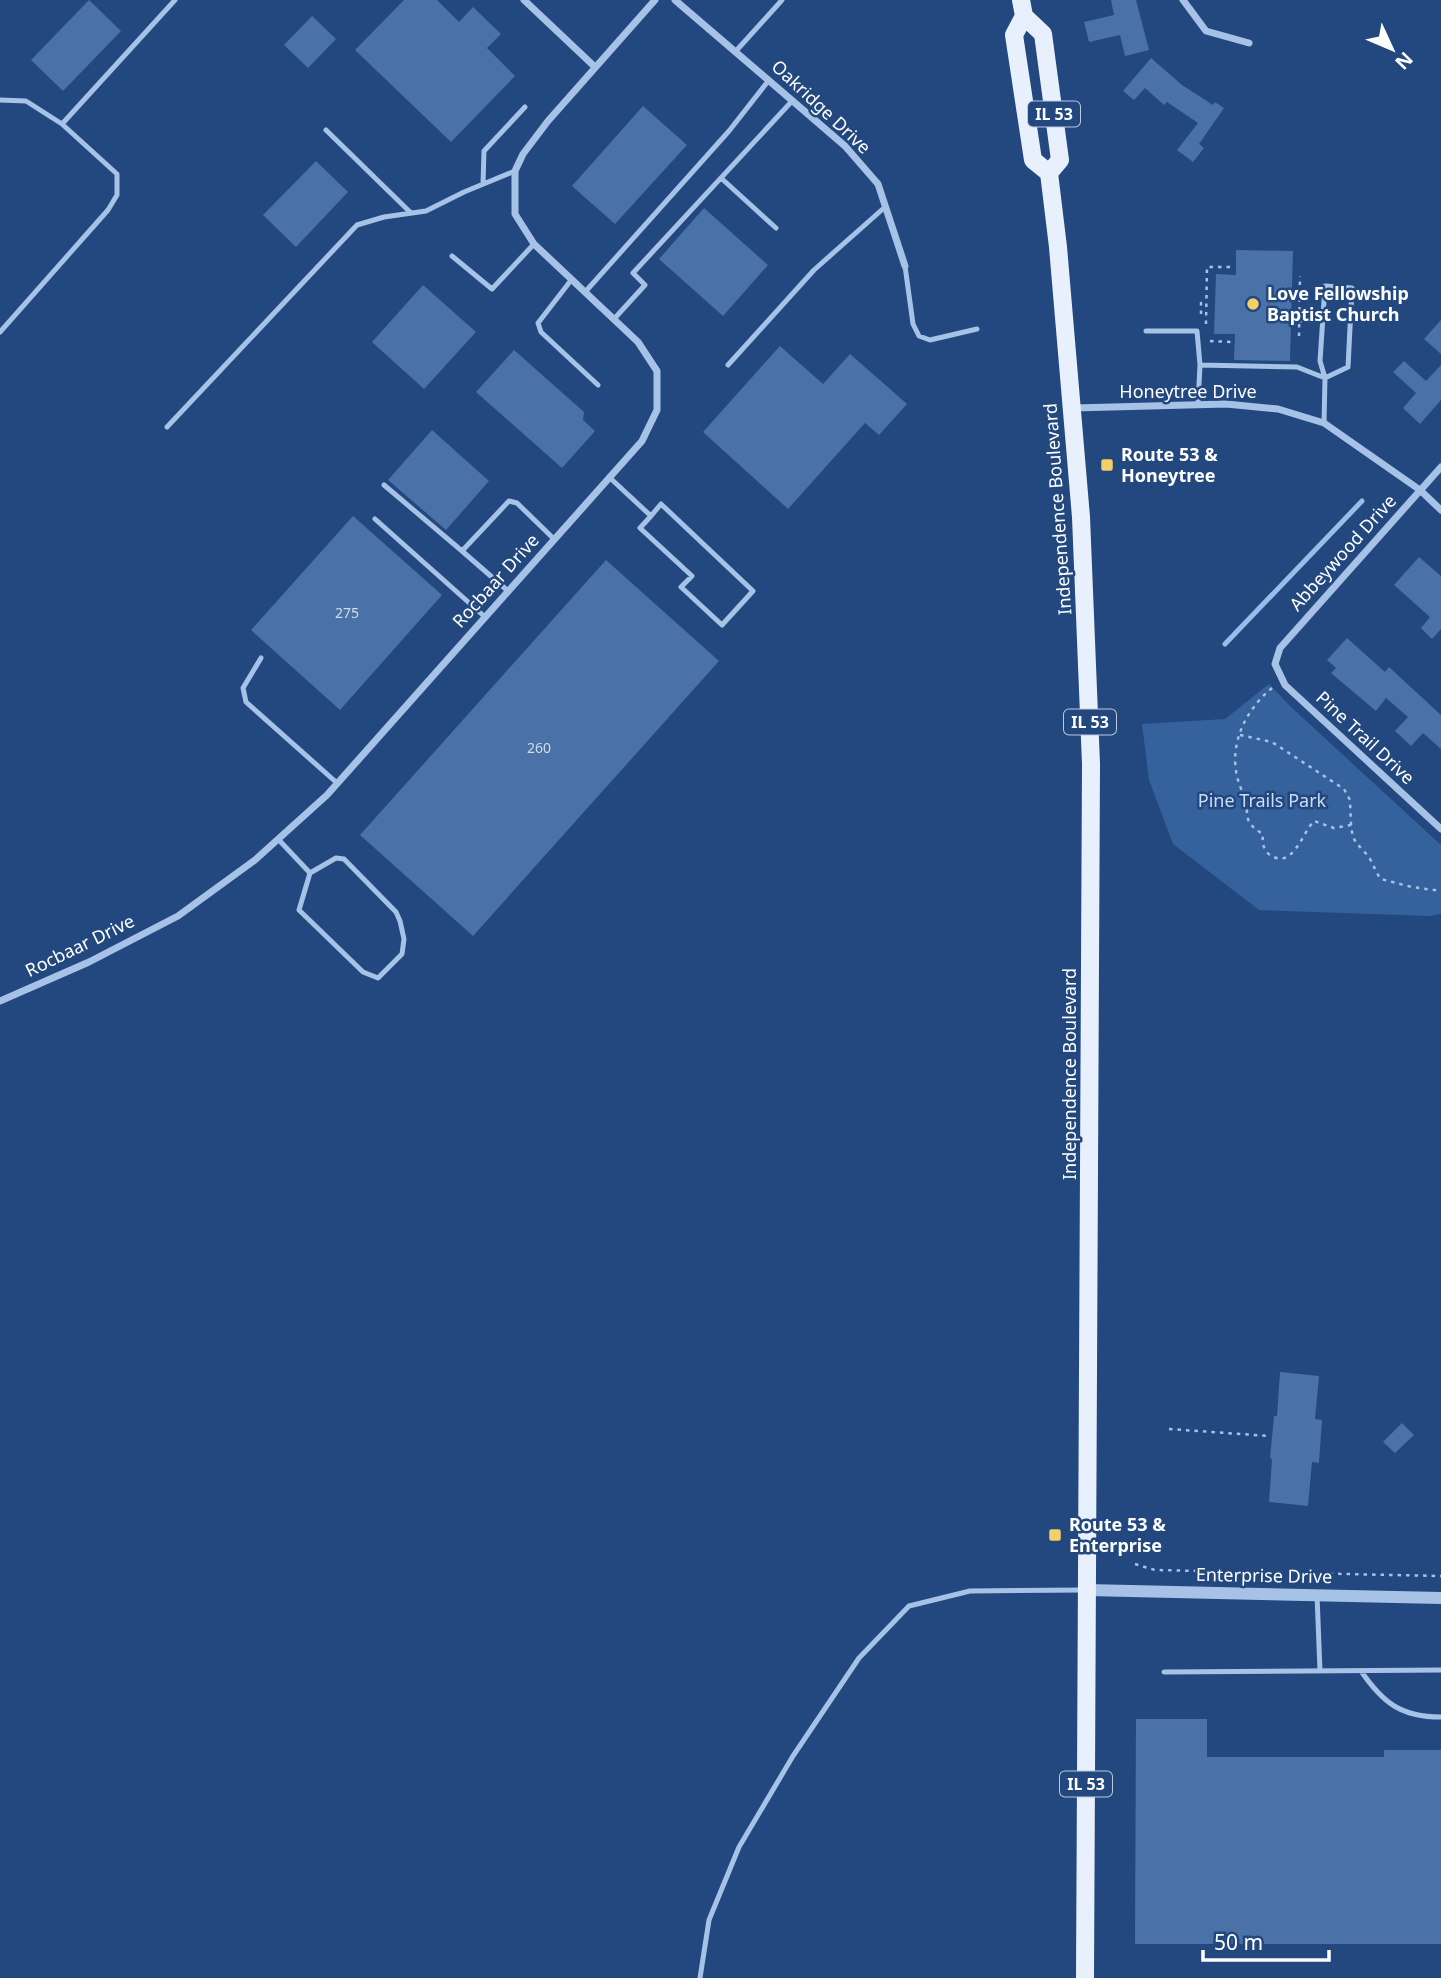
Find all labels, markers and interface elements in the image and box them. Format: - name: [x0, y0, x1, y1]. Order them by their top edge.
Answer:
- north arrow: [1357, 14, 1427, 84]
- text: N: [1390, 46, 1419, 75]
- street label: Oakridge Drive: [767, 54, 876, 158]
- road number: IL 53: [1028, 102, 1080, 126]
- place label: Love Fellowship Baptist Church: [1267, 281, 1409, 326]
- marker: Love Fellowship Baptist Church: [1245, 296, 1261, 312]
- street label: Honeytree Drive: [1119, 379, 1257, 403]
- street label: Independence Boulevard: [1038, 402, 1076, 616]
- place label: Route 53 & Honeytree: [1121, 442, 1218, 487]
- marker: Route 53 & Honeytree: [1099, 457, 1115, 473]
- street label: Abbeywood Drive: [1284, 489, 1401, 616]
- street label: Rocbaar Drive: [447, 528, 544, 632]
- house number: 275: [335, 603, 359, 622]
- street label: Pine Trail Drive: [1311, 685, 1420, 789]
- road number: IL 53: [1064, 709, 1116, 734]
- house number: 260: [527, 738, 551, 757]
- park label: Pine Trails Park: [1198, 788, 1327, 812]
- street label: Rocbaar Drive: [21, 908, 138, 982]
- street label: Independence Boulevard: [1057, 968, 1081, 1180]
- place label: Route 53 & Enterprise: [1069, 1512, 1166, 1557]
- marker: Route 53 & Enterprise: [1047, 1527, 1063, 1543]
- street label: Enterprise Drive: [1196, 1562, 1332, 1588]
- road number: IL 53: [1060, 1772, 1112, 1797]
- scale bar: [1203, 1918, 1329, 1962]
- text: 50 m: [1214, 1928, 1263, 1956]

